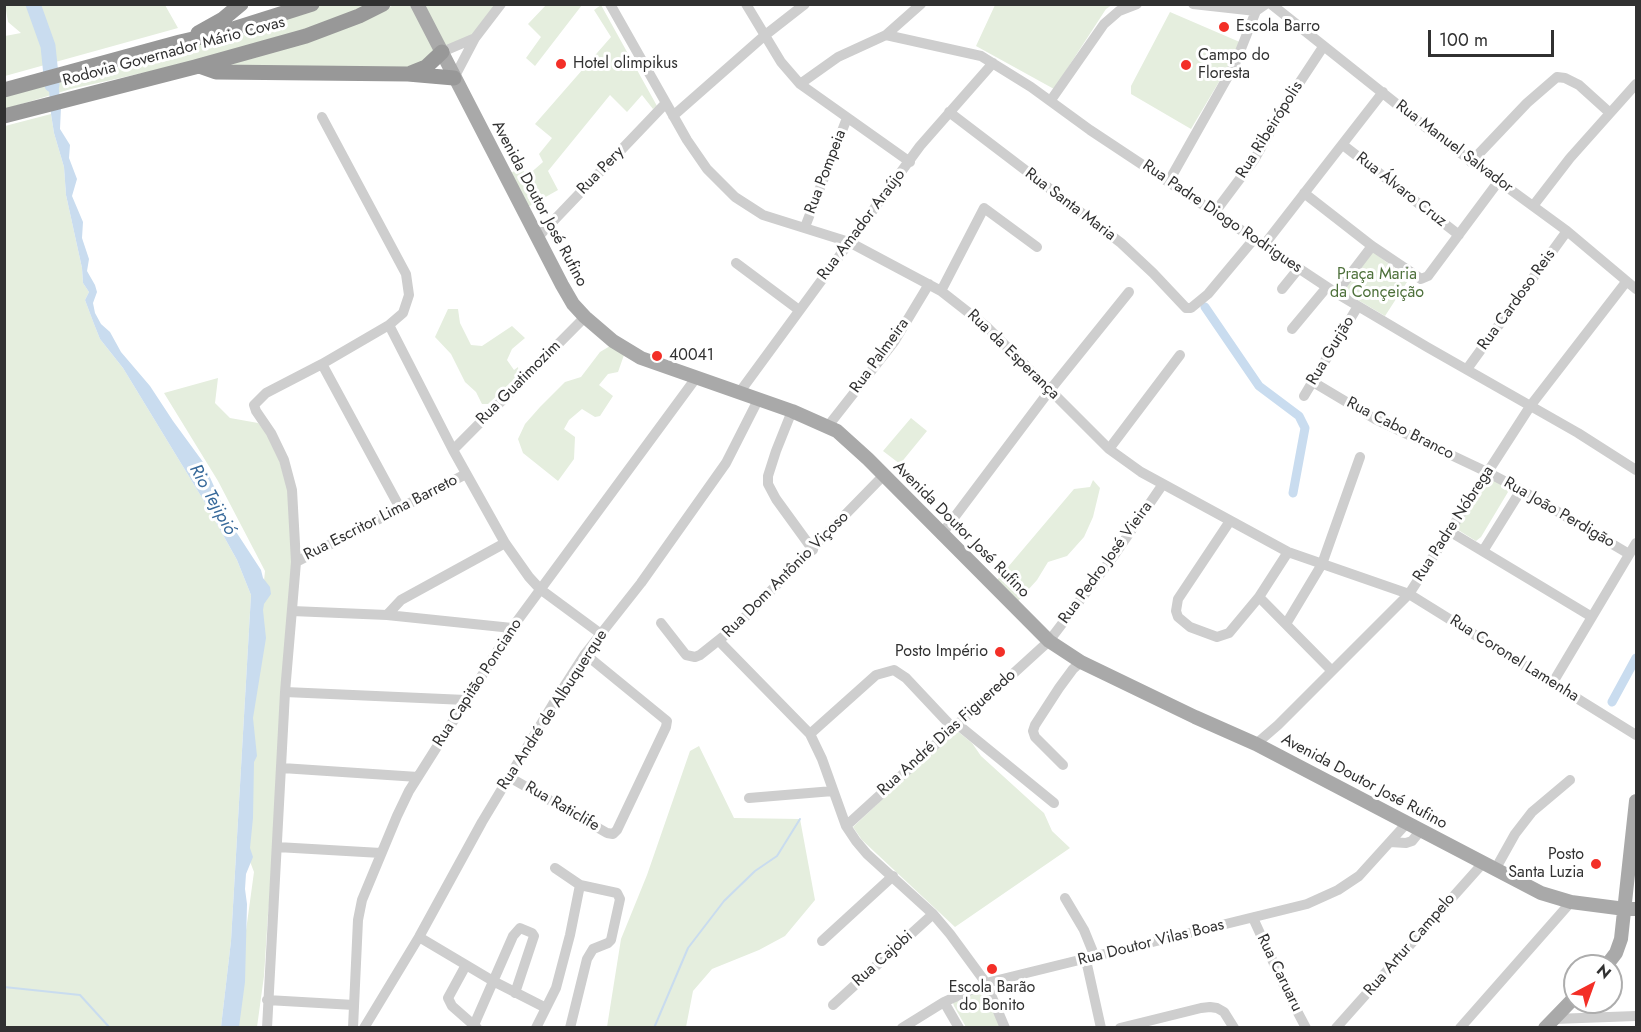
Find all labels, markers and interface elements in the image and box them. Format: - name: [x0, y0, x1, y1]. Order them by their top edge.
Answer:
- street label: Rodovia Governador Mário Covas: [61, 13, 287, 91]
- place label: Escola Barro: [1236, 17, 1320, 37]
- scale bar: [1431, 18, 1557, 56]
- marker: Escola Barro: [1217, 20, 1231, 34]
- text: 100 m: [1439, 27, 1488, 53]
- place label: Campo do Floresta: [1198, 46, 1270, 84]
- place label: Hotel olimpikus: [573, 54, 678, 74]
- marker: Hotel olimpikus: [554, 57, 568, 71]
- marker: Campo do Floresta: [1179, 58, 1193, 72]
- street label: Rua Ribeirópolis: [1233, 78, 1307, 182]
- street label: Rua Manuel Salvador: [1391, 97, 1517, 197]
- street label: Avenida Doutor José Rufino: [487, 118, 591, 290]
- street label: Rua Pompeia: [801, 127, 851, 217]
- street label: Rua Pery: [573, 143, 629, 199]
- street label: Rua Álvaro Cruz: [1352, 149, 1450, 231]
- street label: Rua Padre Diogo Rodrigues: [1139, 156, 1305, 278]
- street label: Rua Santa Maria: [1021, 165, 1119, 245]
- street label: Rua Amador Araújo: [814, 166, 910, 284]
- street label: Rua Cardoso Reis: [1474, 246, 1560, 354]
- park label: Praça Maria da Conçeição: [1330, 265, 1424, 303]
- street label: Rua da Esperança: [963, 306, 1063, 404]
- street label: Rua Gurjão: [1303, 313, 1359, 389]
- street label: Rua Palmeira: [846, 315, 914, 397]
- street label: Rua Guatimozim: [473, 337, 565, 429]
- place label: 40041: [669, 346, 714, 366]
- marker: 40041: [650, 349, 664, 363]
- street label: Rua Cabo Branco: [1343, 394, 1457, 464]
- street label: Avenida Doutor José Rufino: [889, 458, 1033, 602]
- water label: Rio Tejipió: [184, 461, 240, 539]
- street label: Rua Padre Nóbrega: [1410, 463, 1498, 585]
- street label: Rua Escritor Lima Barreto: [301, 471, 461, 565]
- street label: Rua João Perdigão: [1500, 474, 1618, 552]
- street label: Rua Pedro José Vieira: [1055, 498, 1157, 628]
- street label: Rua Dom Antônio Viçoso: [719, 508, 853, 642]
- street label: Rua Coronel Lamenha: [1446, 611, 1582, 707]
- street label: Rua Capitão Ponciano: [429, 615, 527, 751]
- street label: Rua André de Albuquerque: [494, 626, 612, 794]
- place label: Posto Império: [895, 642, 988, 662]
- marker: Posto Império: [993, 645, 1007, 659]
- street label: Rua André Dias Figueredo: [874, 666, 1020, 800]
- street label: Avenida Doutor José Rufino: [1278, 730, 1450, 834]
- street label: Rua Raticlife: [521, 778, 603, 836]
- place label: Posto Santa Luzia: [1508, 845, 1584, 883]
- marker: Posto Santa Luzia: [1589, 857, 1603, 871]
- street label: Rua Artur Campelo: [1360, 890, 1460, 1000]
- street label: Rua Doutor Vilas Boas: [1076, 916, 1226, 970]
- street label: Rua Cajobi: [849, 927, 917, 991]
- street label: Rua Caruaru: [1252, 931, 1306, 1015]
- north arrow: [1563, 954, 1623, 1014]
- text: N: [1591, 959, 1616, 984]
- marker: Escola Barão do Bonito: [985, 962, 999, 976]
- place label: Escola Barão do Bonito: [949, 978, 1035, 1016]

